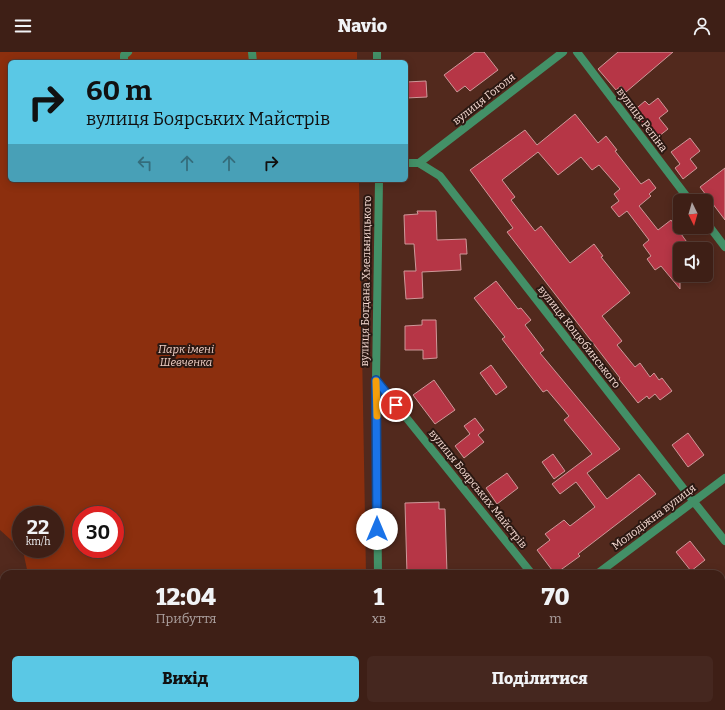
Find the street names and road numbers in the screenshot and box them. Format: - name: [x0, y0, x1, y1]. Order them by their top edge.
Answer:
- street label: вулиця Гоголя: [450, 70, 518, 128]
- street label: вулиця Рєпіна: [614, 86, 670, 154]
- street label: вулиця Богдана Хмельницького: [358, 195, 374, 367]
- street label: вулиця Коцюбинського: [535, 283, 623, 391]
- street label: вулиця Боярських Майстрів: [426, 427, 530, 551]
- street label: Молодіжна вулиця: [610, 481, 698, 553]

